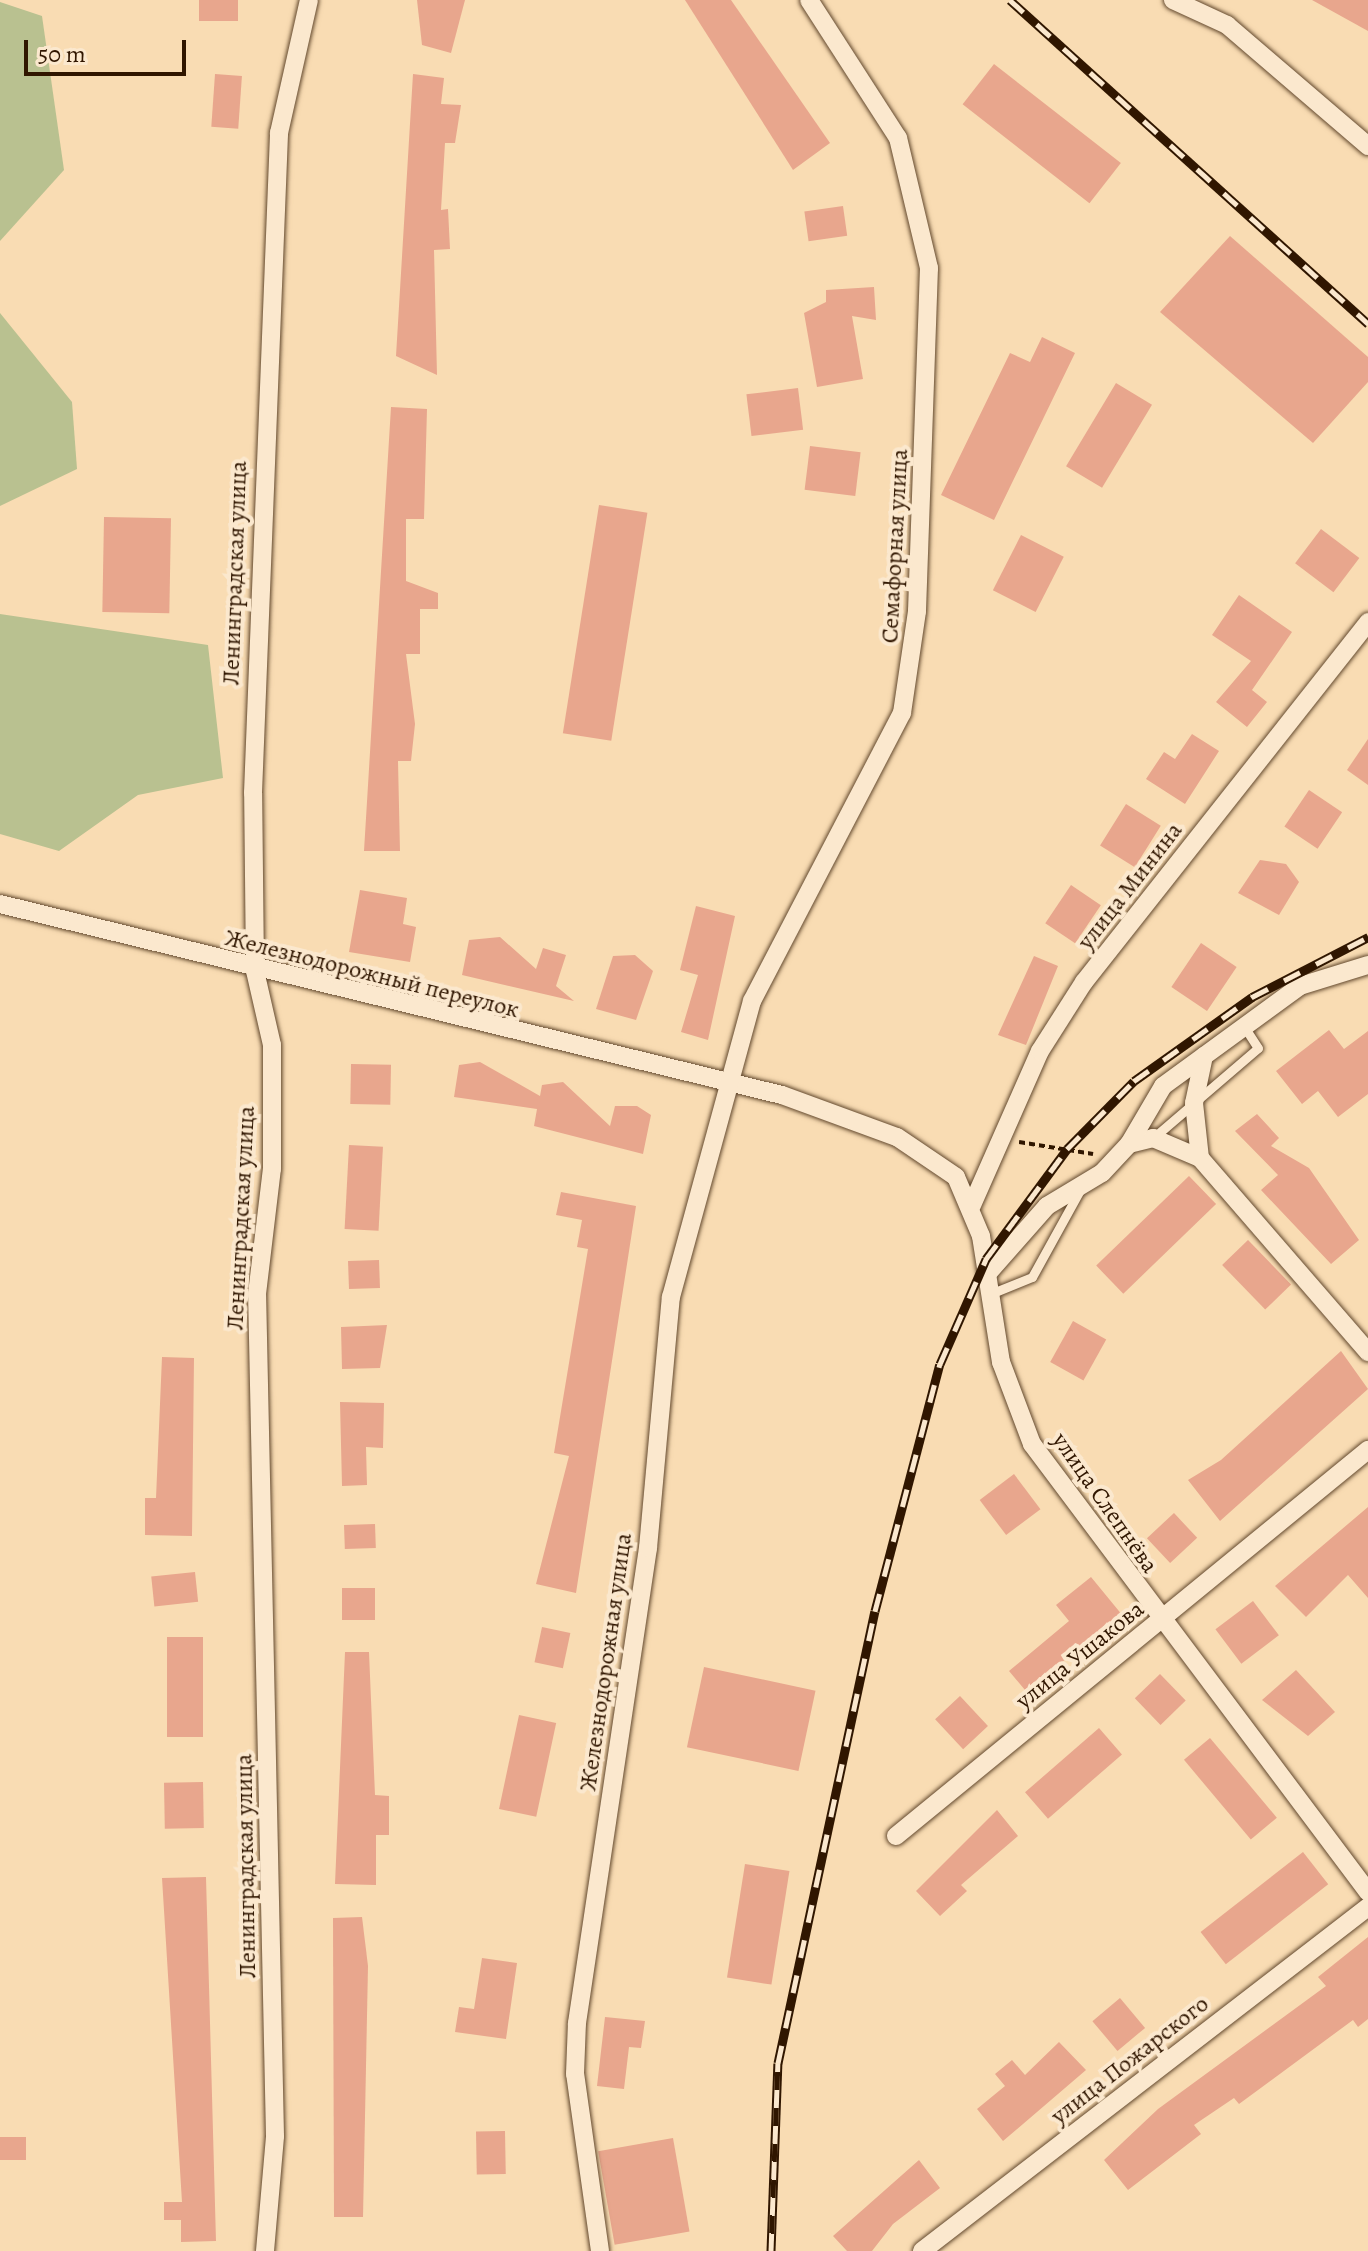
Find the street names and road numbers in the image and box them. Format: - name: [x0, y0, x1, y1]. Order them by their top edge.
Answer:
- street label: Семафорная улица: [876, 448, 914, 644]
- street label: Ленинградская улица: [217, 460, 253, 686]
- street label: улица Минина: [1071, 817, 1189, 955]
- street label: Железнодорожный переулок: [222, 923, 522, 1025]
- street label: Ленинградская улица: [221, 1105, 261, 1331]
- street label: улица Слепнёва: [1046, 1427, 1164, 1579]
- street label: Железнодорожная улица: [574, 1531, 638, 1793]
- street label: улица Ушакова: [1010, 1595, 1150, 1715]
- street label: Ленинградская улица: [230, 1753, 262, 1979]
- street label: улица Пожарского: [1045, 1989, 1215, 2131]

